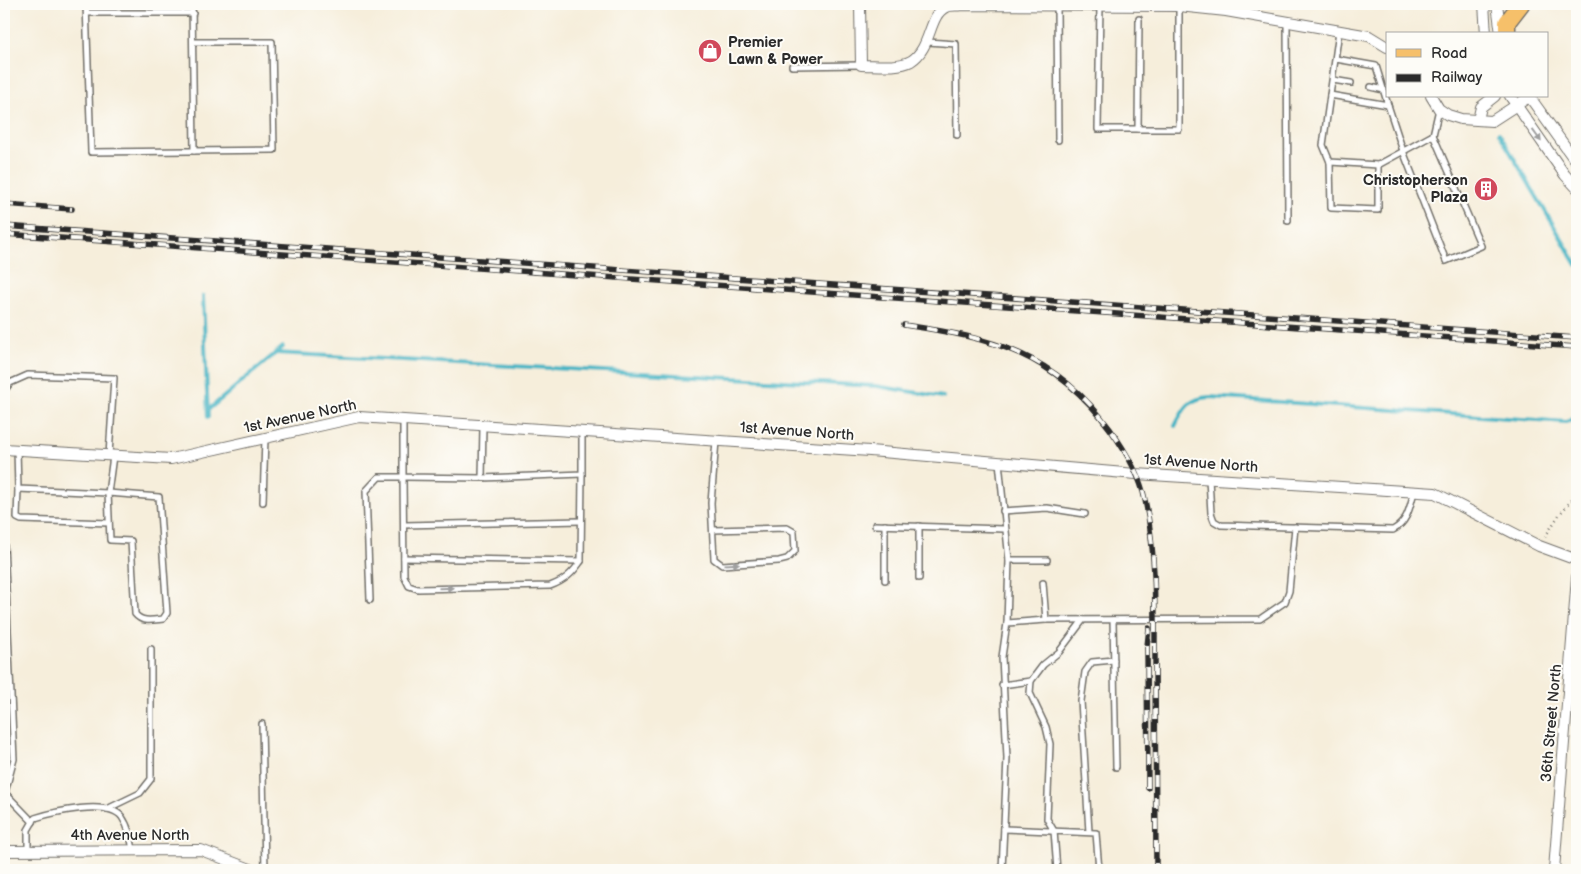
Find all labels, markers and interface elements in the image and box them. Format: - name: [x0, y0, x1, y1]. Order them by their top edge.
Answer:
- legend: [1386, 32, 1548, 98]
- place label: Premier Lawn & Power: [728, 33, 824, 69]
- shop icon: Premier Lawn & Power: [697, 38, 723, 64]
- text: Road: [1431, 44, 1467, 63]
- text: Railway: [1431, 68, 1482, 87]
- one-way arrow: [1532, 129, 1542, 143]
- place label: Christopherson Plaza: [1363, 171, 1468, 207]
- building icon: Christopherson Plaza: [1473, 176, 1499, 202]
- street label: 1st Avenue North: [242, 395, 358, 438]
- street label: 1st Avenue North: [739, 418, 855, 445]
- street label: 1st Avenue North: [1143, 450, 1259, 477]
- one-way arrow: [725, 559, 741, 567]
- one-way arrow: [438, 584, 454, 592]
- street label: 36th Street North: [1537, 663, 1566, 783]
- street label: 4th Avenue North: [71, 826, 189, 845]

